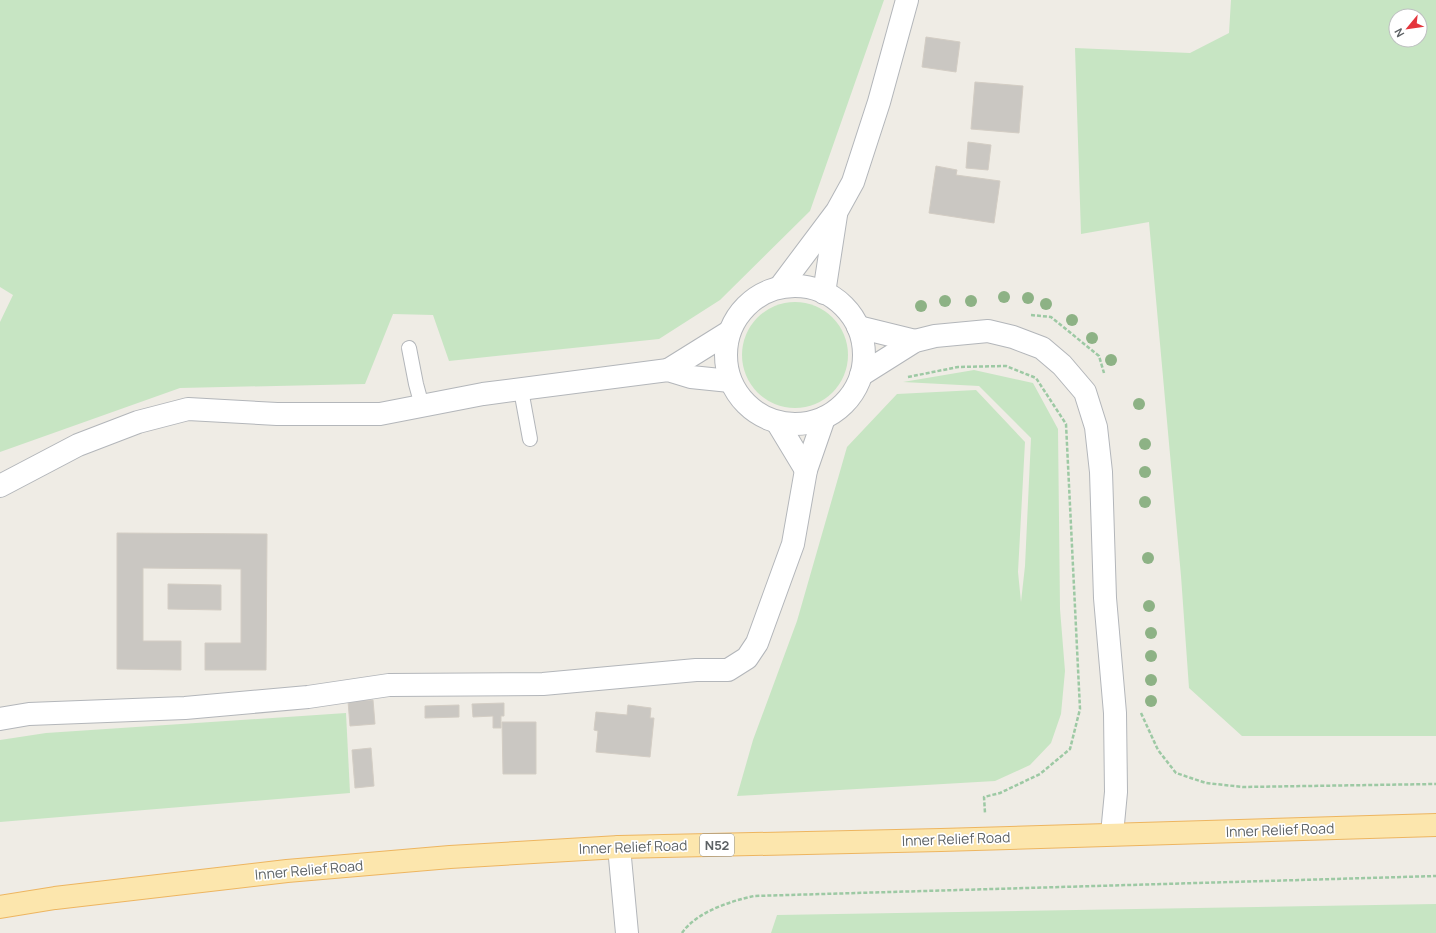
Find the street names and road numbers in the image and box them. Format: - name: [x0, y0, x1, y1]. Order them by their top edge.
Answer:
- street label: Inner Relief Road: [1225, 818, 1335, 841]
- street label: Inner Relief Road: [901, 827, 1011, 850]
- road number: N52: [700, 834, 734, 856]
- street label: Inner Relief Road: [578, 835, 688, 858]
- street label: Inner Relief Road: [254, 855, 364, 884]

